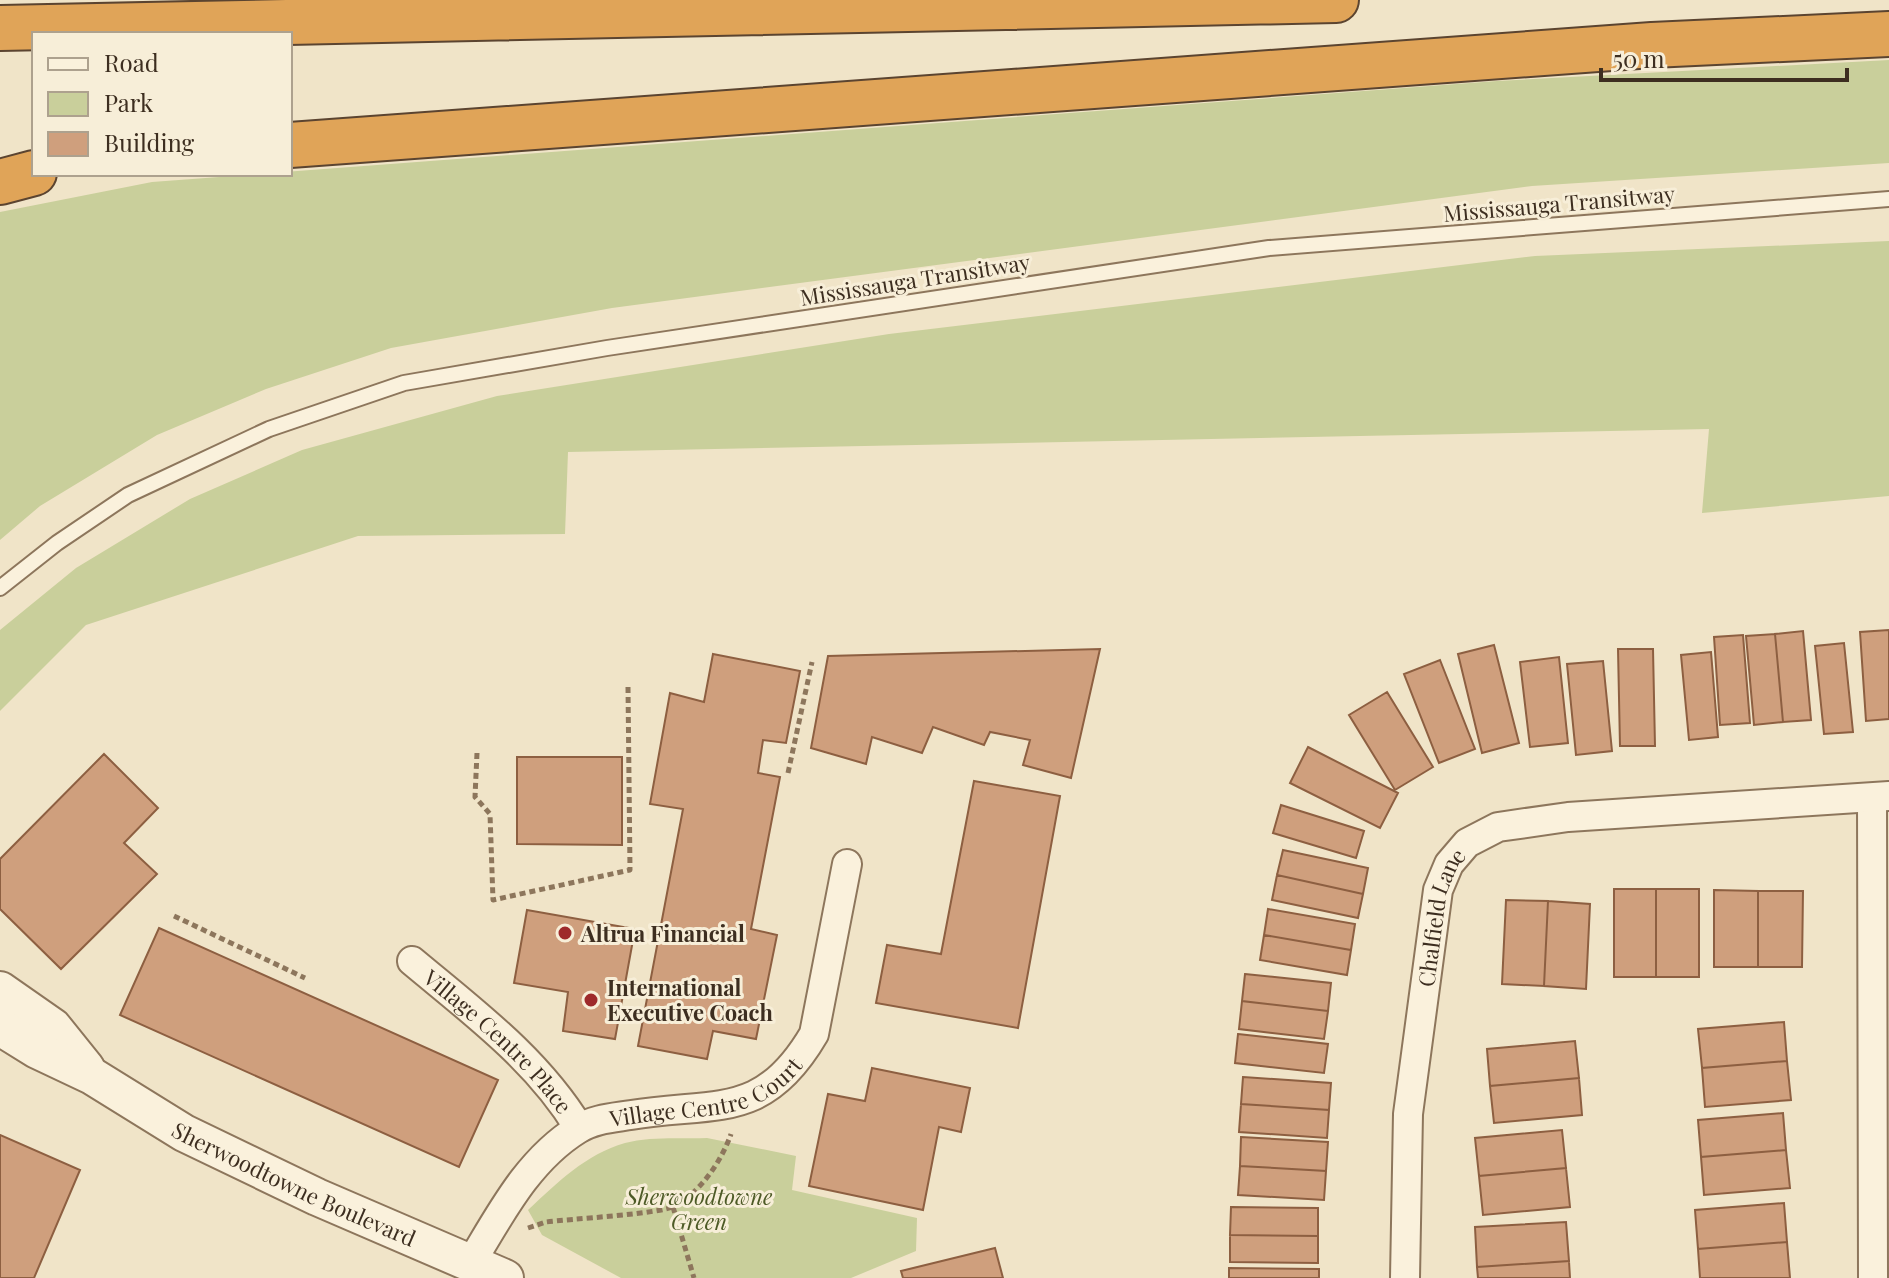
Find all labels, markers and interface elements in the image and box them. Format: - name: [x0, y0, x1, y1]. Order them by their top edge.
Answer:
- legend: [32, 32, 292, 176]
- scale bar: [1601, 32, 1847, 82]
- text: 50 m: [1613, 42, 1665, 74]
- text: Road: [104, 46, 159, 78]
- text: Park: [104, 86, 154, 118]
- text: Building: [104, 126, 195, 158]
- street label: Mississauga Transitway: [1442, 178, 1676, 228]
- street label: Mississauga Transitway: [798, 246, 1032, 312]
- street label: Chalfield Lane: [1410, 841, 1472, 989]
- place label: Altrua Financial: [580, 918, 745, 948]
- marker: Altrua Financial: [556, 924, 574, 942]
- street label: Village Centre Place: [417, 961, 580, 1119]
- place label: International Executive Coach: [607, 972, 774, 1027]
- marker: International Executive Coach: [582, 991, 600, 1009]
- street label: Village Centre Court: [607, 1050, 809, 1133]
- street label: Sherwoodtowne Boulevard: [167, 1114, 421, 1253]
- park label: Sherwoodtowne Green: [625, 1181, 773, 1236]

